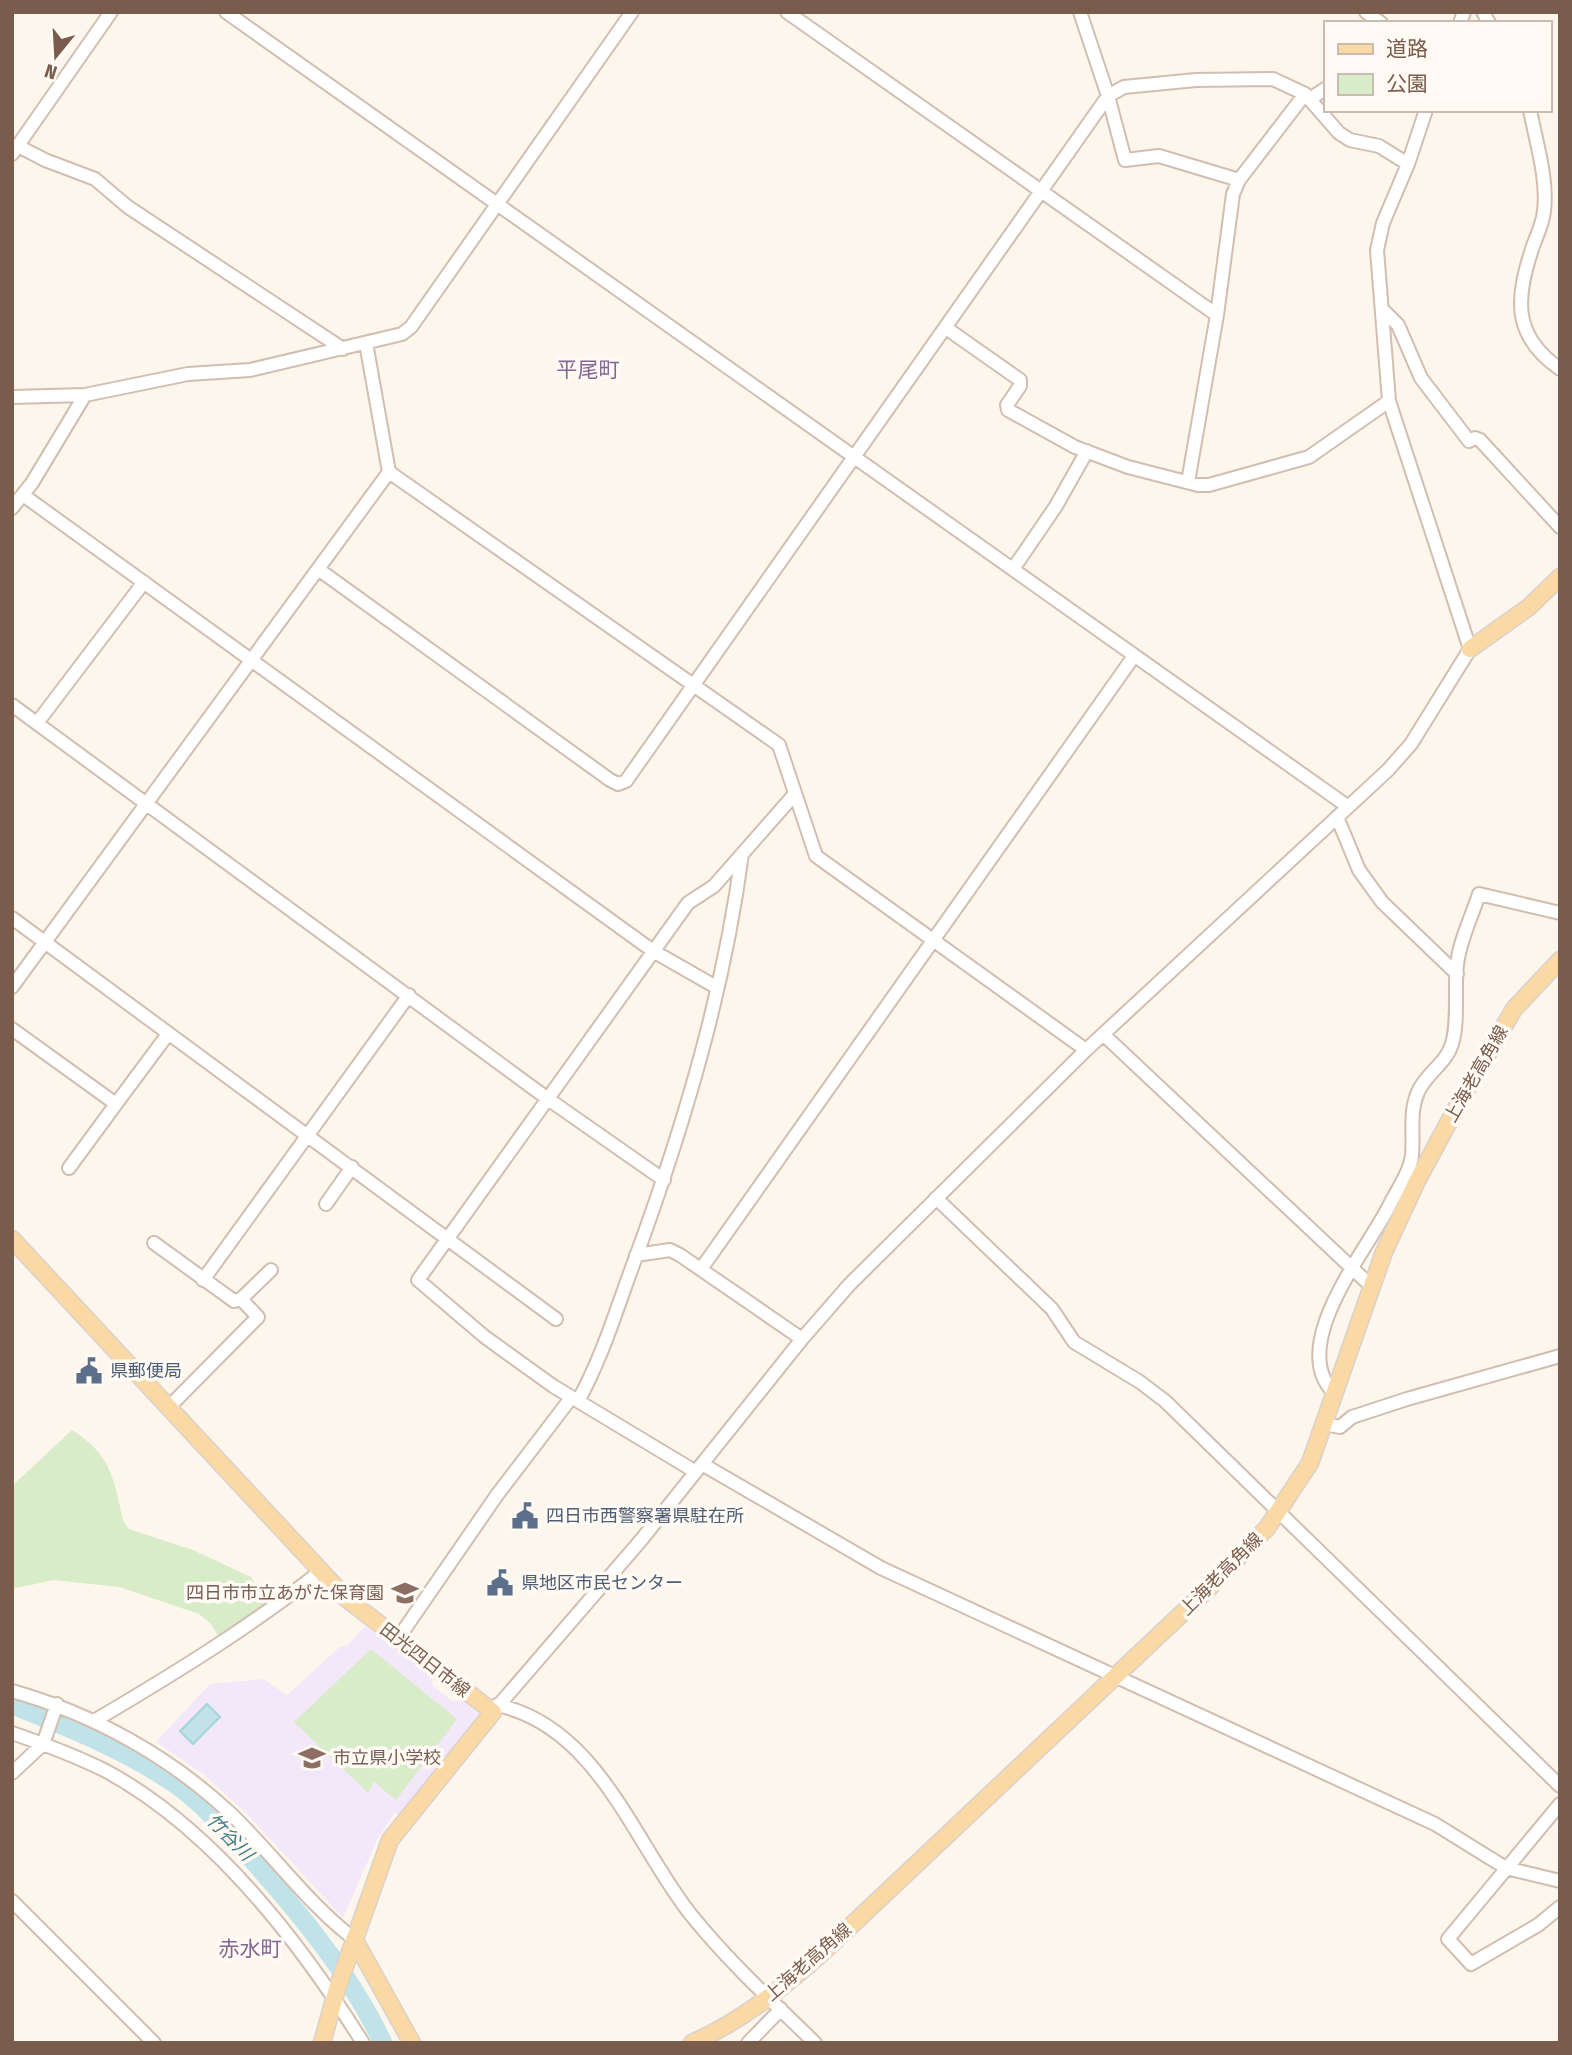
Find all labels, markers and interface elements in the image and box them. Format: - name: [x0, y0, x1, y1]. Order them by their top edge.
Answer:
- north arrow: [21, 21, 91, 91]
- legend: [1324, 21, 1551, 112]
- text: 道路: [1386, 36, 1428, 62]
- text: N: [42, 59, 60, 84]
- text: 公園: [1386, 71, 1428, 97]
- district label: 平尾町: [557, 357, 620, 383]
- street label: 上海老高角線: [1439, 1022, 1513, 1126]
- public building icon: 県郵便局: [74, 1356, 104, 1386]
- place label: 県郵便局: [110, 1360, 182, 1382]
- public building icon: 四日市西警察署県駐在所: [510, 1501, 540, 1531]
- place label: 四日市西警察署県駐在所: [546, 1505, 744, 1527]
- street label: 上海老高角線: [1175, 1528, 1267, 1620]
- public building icon: 県地区市民センター: [485, 1568, 515, 1598]
- place label: 県地区市民センター: [521, 1572, 683, 1594]
- school or university icon: 四日市市立あがた保育園: [390, 1578, 420, 1608]
- place label: 四日市市立あがた保育園: [186, 1582, 384, 1604]
- street label: 田光四日市線: [376, 1618, 474, 1702]
- school or university icon: 市立県小学校: [297, 1743, 327, 1773]
- place label: 市立県小学校: [333, 1747, 441, 1769]
- water label: 竹谷川: [202, 1809, 259, 1867]
- street label: 上海老高角線: [760, 1918, 856, 2006]
- district label: 赤水町: [219, 1936, 282, 1962]

